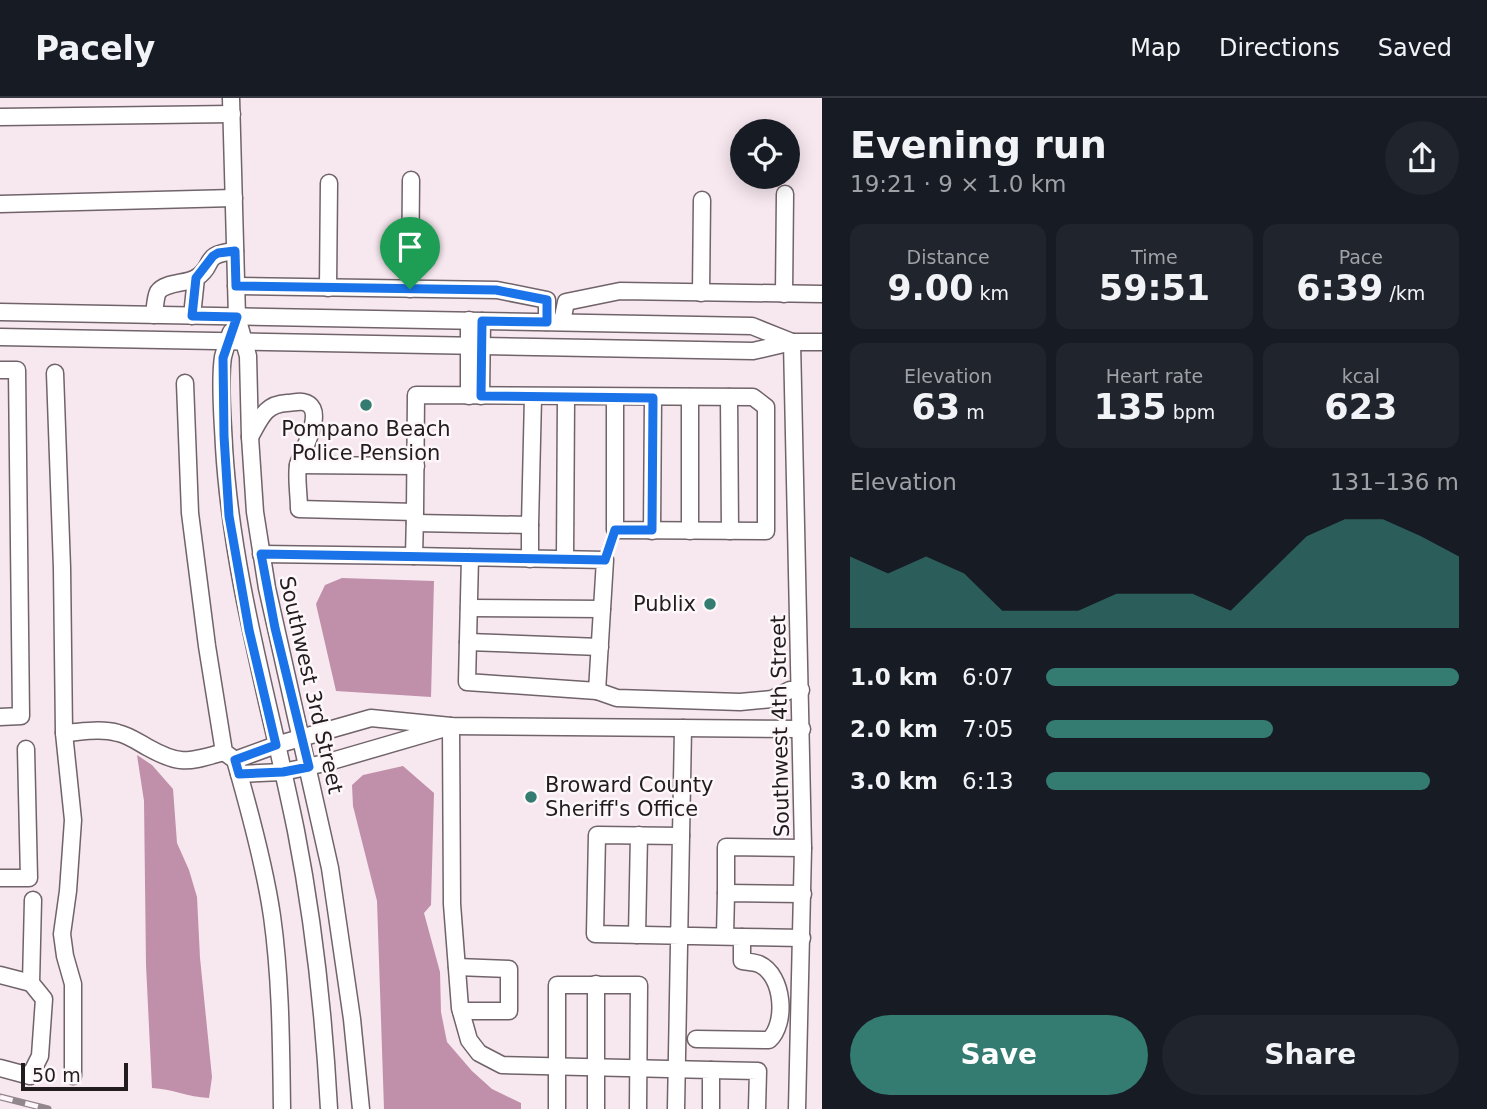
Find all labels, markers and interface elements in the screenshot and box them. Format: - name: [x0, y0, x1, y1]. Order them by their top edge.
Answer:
- text: Pacely: [35, 29, 155, 68]
- text: Map: [1130, 34, 1181, 62]
- text: Directions: [1219, 34, 1340, 62]
- text: Saved: [1378, 34, 1452, 62]
- map controls: [730, 119, 800, 189]
- button: locate: [730, 119, 800, 189]
- button: share: [1385, 121, 1459, 195]
- text: Evening run: [850, 123, 1107, 167]
- text: 19:21 · 9 × 1.0 km: [850, 171, 1066, 197]
- pin: [380, 217, 440, 289]
- icon: arrive: [391, 228, 429, 266]
- text: Distance: [907, 246, 990, 268]
- text: Time: [1131, 246, 1178, 268]
- text: Pace: [1339, 246, 1383, 268]
- text: 9.00: [887, 268, 974, 308]
- text: 59:51: [1099, 268, 1210, 308]
- text: 6:39: [1296, 268, 1383, 308]
- text: km: [974, 282, 1009, 304]
- text: /km: [1383, 282, 1425, 304]
- text: Elevation: [904, 365, 992, 387]
- text: Heart rate: [1106, 365, 1203, 387]
- text: kcal: [1342, 365, 1380, 387]
- text: 63: [912, 387, 960, 427]
- text: 135: [1094, 387, 1167, 427]
- text: 623: [1324, 387, 1397, 427]
- marker: Pompano Beach Police Pension: [358, 397, 374, 413]
- text: m: [960, 401, 985, 423]
- text: bpm: [1167, 401, 1215, 423]
- place label: Pompano Beach Police Pension: [281, 417, 451, 465]
- text: Elevation: [850, 469, 957, 495]
- text: 131–136 m: [1330, 469, 1459, 495]
- street label: Southwest 3rd Street: [274, 574, 348, 796]
- place label: Publix: [633, 592, 696, 616]
- marker: Publix: [702, 596, 718, 612]
- street label: Southwest 4th Street: [766, 615, 794, 837]
- text: 1.0 km: [850, 664, 938, 690]
- text: 6:07: [962, 664, 1014, 690]
- text: 2.0 km: [850, 716, 938, 742]
- text: 7:05: [962, 716, 1014, 742]
- text: 3.0 km: [850, 768, 938, 794]
- text: 6:13: [962, 768, 1014, 794]
- place label: Broward County Sheriff's Office: [545, 773, 714, 821]
- marker: Broward County Sheriff's Office: [523, 789, 539, 805]
- button: Save: [850, 1015, 1148, 1095]
- button: Share: [1162, 1015, 1459, 1095]
- scale bar: [21, 1060, 128, 1092]
- text: 50 m: [32, 1064, 81, 1086]

